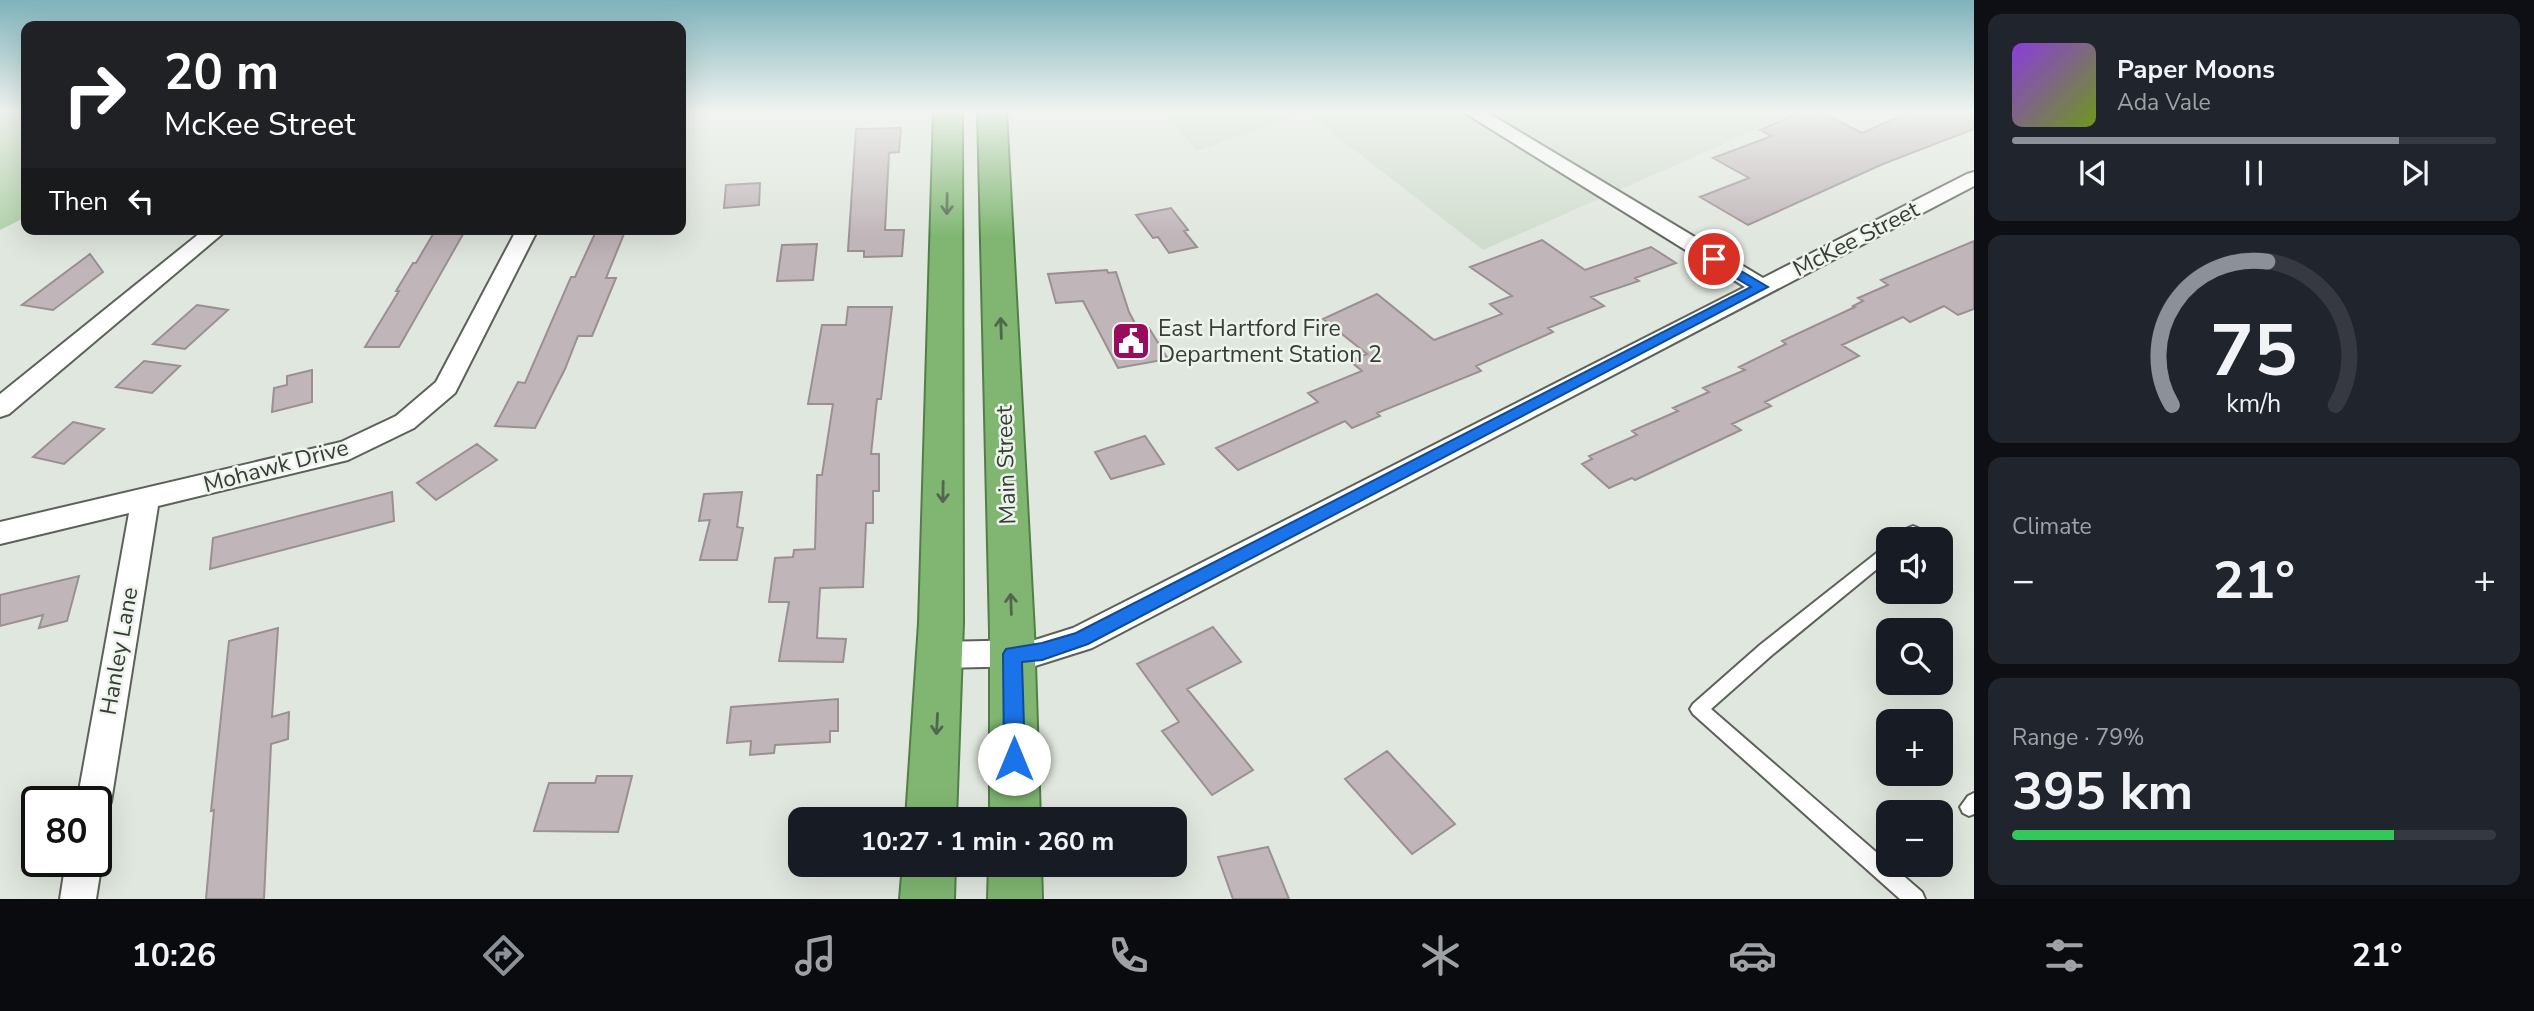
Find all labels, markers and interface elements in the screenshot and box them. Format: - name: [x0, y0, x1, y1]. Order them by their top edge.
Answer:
- text: 20 m: [164, 39, 279, 106]
- icon: right: [49, 49, 140, 140]
- text: Paper Moons: [2117, 52, 2275, 87]
- text: Ada Vale: [2117, 87, 2211, 118]
- text: McKee Street: [164, 103, 355, 146]
- icon: previous: [2074, 154, 2112, 192]
- icon: pause: [2235, 154, 2273, 192]
- icon: next: [2396, 154, 2434, 192]
- icon: left: [122, 182, 160, 220]
- text: Then: [49, 184, 108, 219]
- one-way arrow: [940, 192, 954, 215]
- street label: McKee Street: [1788, 194, 1925, 284]
- pin: [1684, 229, 1744, 289]
- icon: arrive: [1695, 240, 1733, 278]
- text: 75: [2210, 301, 2298, 401]
- place label: East Hartford Fire Department Station 2: [1158, 313, 1382, 370]
- one-way arrow: [994, 316, 1007, 339]
- public building icon: East Hartford Fire Department Station 2: [1110, 320, 1152, 362]
- text: km/h: [2226, 387, 2282, 421]
- street label: Main Street: [988, 404, 1024, 525]
- street label: Mohawk Drive: [200, 432, 352, 500]
- one-way arrow: [936, 481, 950, 504]
- text: Climate: [2012, 511, 2092, 542]
- map controls: [1876, 527, 1953, 877]
- button: sound: [1876, 527, 1953, 604]
- text: 21°: [2213, 545, 2295, 616]
- text: −: [2012, 555, 2035, 606]
- text: +: [2473, 555, 2496, 606]
- street label: Hanley Lane: [93, 585, 145, 717]
- one-way arrow: [1005, 593, 1018, 616]
- button: search: [1876, 618, 1953, 695]
- button: +: [1876, 709, 1953, 786]
- one-way arrow: [930, 712, 943, 735]
- position arrow: [977, 722, 1051, 796]
- text: Range · 79%: [2012, 722, 2144, 753]
- text: 395 km: [2012, 756, 2193, 827]
- speed limit sign: 80: [21, 786, 112, 877]
- button: −: [1876, 800, 1953, 877]
- text: 10:27 · 1 min · 260 m: [861, 824, 1114, 859]
- icon: directions: [479, 931, 528, 980]
- icon: music: [791, 931, 840, 980]
- icon: phone: [1104, 931, 1153, 980]
- icon: climate: [1416, 931, 1465, 980]
- icon: car: [1728, 931, 1777, 980]
- icon: filters: [2040, 931, 2089, 980]
- text: 10:26: [132, 934, 216, 977]
- text: 21°: [2352, 934, 2402, 977]

